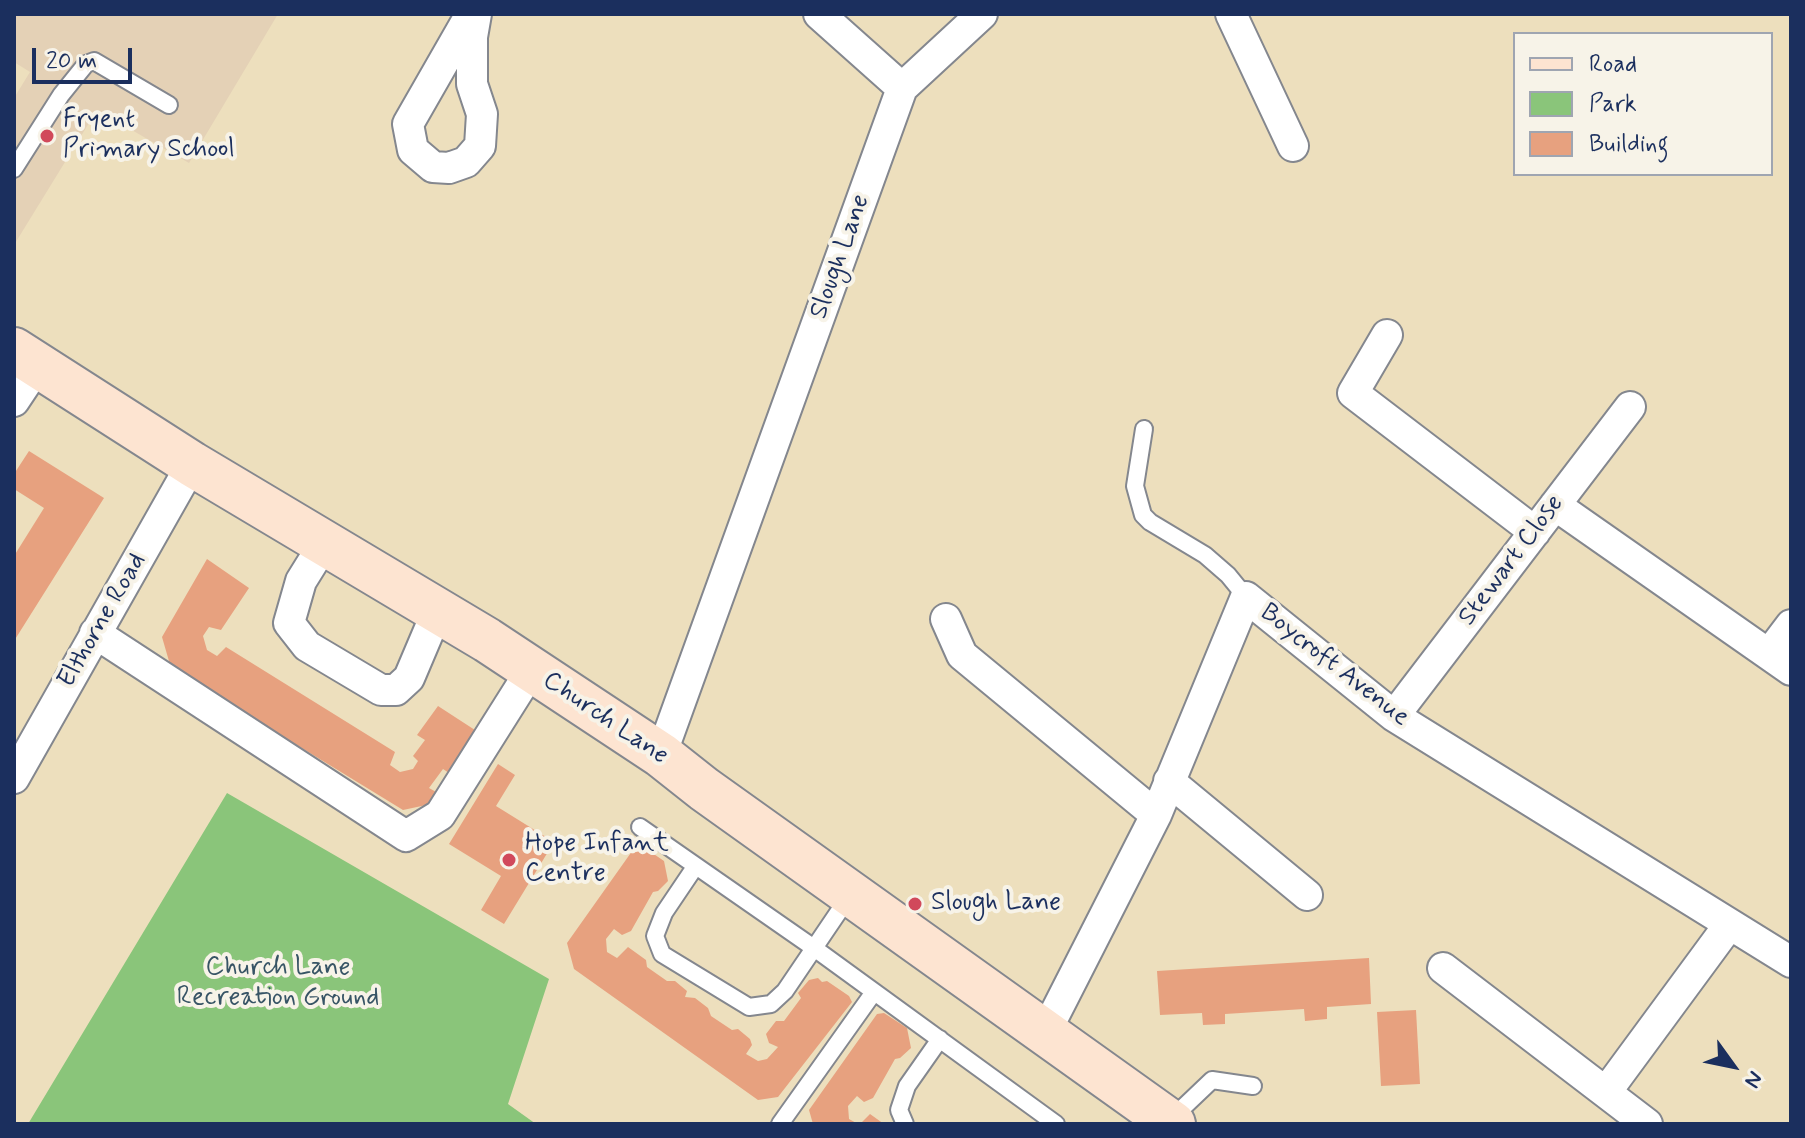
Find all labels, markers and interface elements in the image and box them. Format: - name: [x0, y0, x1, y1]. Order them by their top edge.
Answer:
- scale bar: [36, 32, 136, 82]
- legend: [1513, 32, 1773, 176]
- text: 20 m: [46, 46, 97, 77]
- text: Road: [1589, 49, 1637, 80]
- text: Park: [1589, 89, 1637, 120]
- place label: Fryent Primary School: [63, 105, 235, 166]
- marker: Fryent Primary School: [38, 127, 56, 145]
- text: Building: [1589, 129, 1669, 160]
- street label: Slough Lane: [804, 191, 878, 323]
- street label: Stewart Close: [1453, 489, 1571, 633]
- street label: Elthorne Road: [52, 548, 154, 694]
- street label: Boycroft Avenue: [1253, 598, 1415, 734]
- street label: Church Lane: [536, 666, 674, 772]
- place label: Hope Infant Centre: [525, 829, 669, 890]
- marker: Hope Infant Centre: [500, 851, 518, 869]
- place label: Slough Lane: [931, 888, 1061, 920]
- marker: Slough Lane: [906, 895, 924, 913]
- park label: Church Lane Recreation Ground: [177, 953, 379, 1014]
- north arrow: [1693, 1026, 1773, 1106]
- text: N: [1737, 1065, 1769, 1093]

